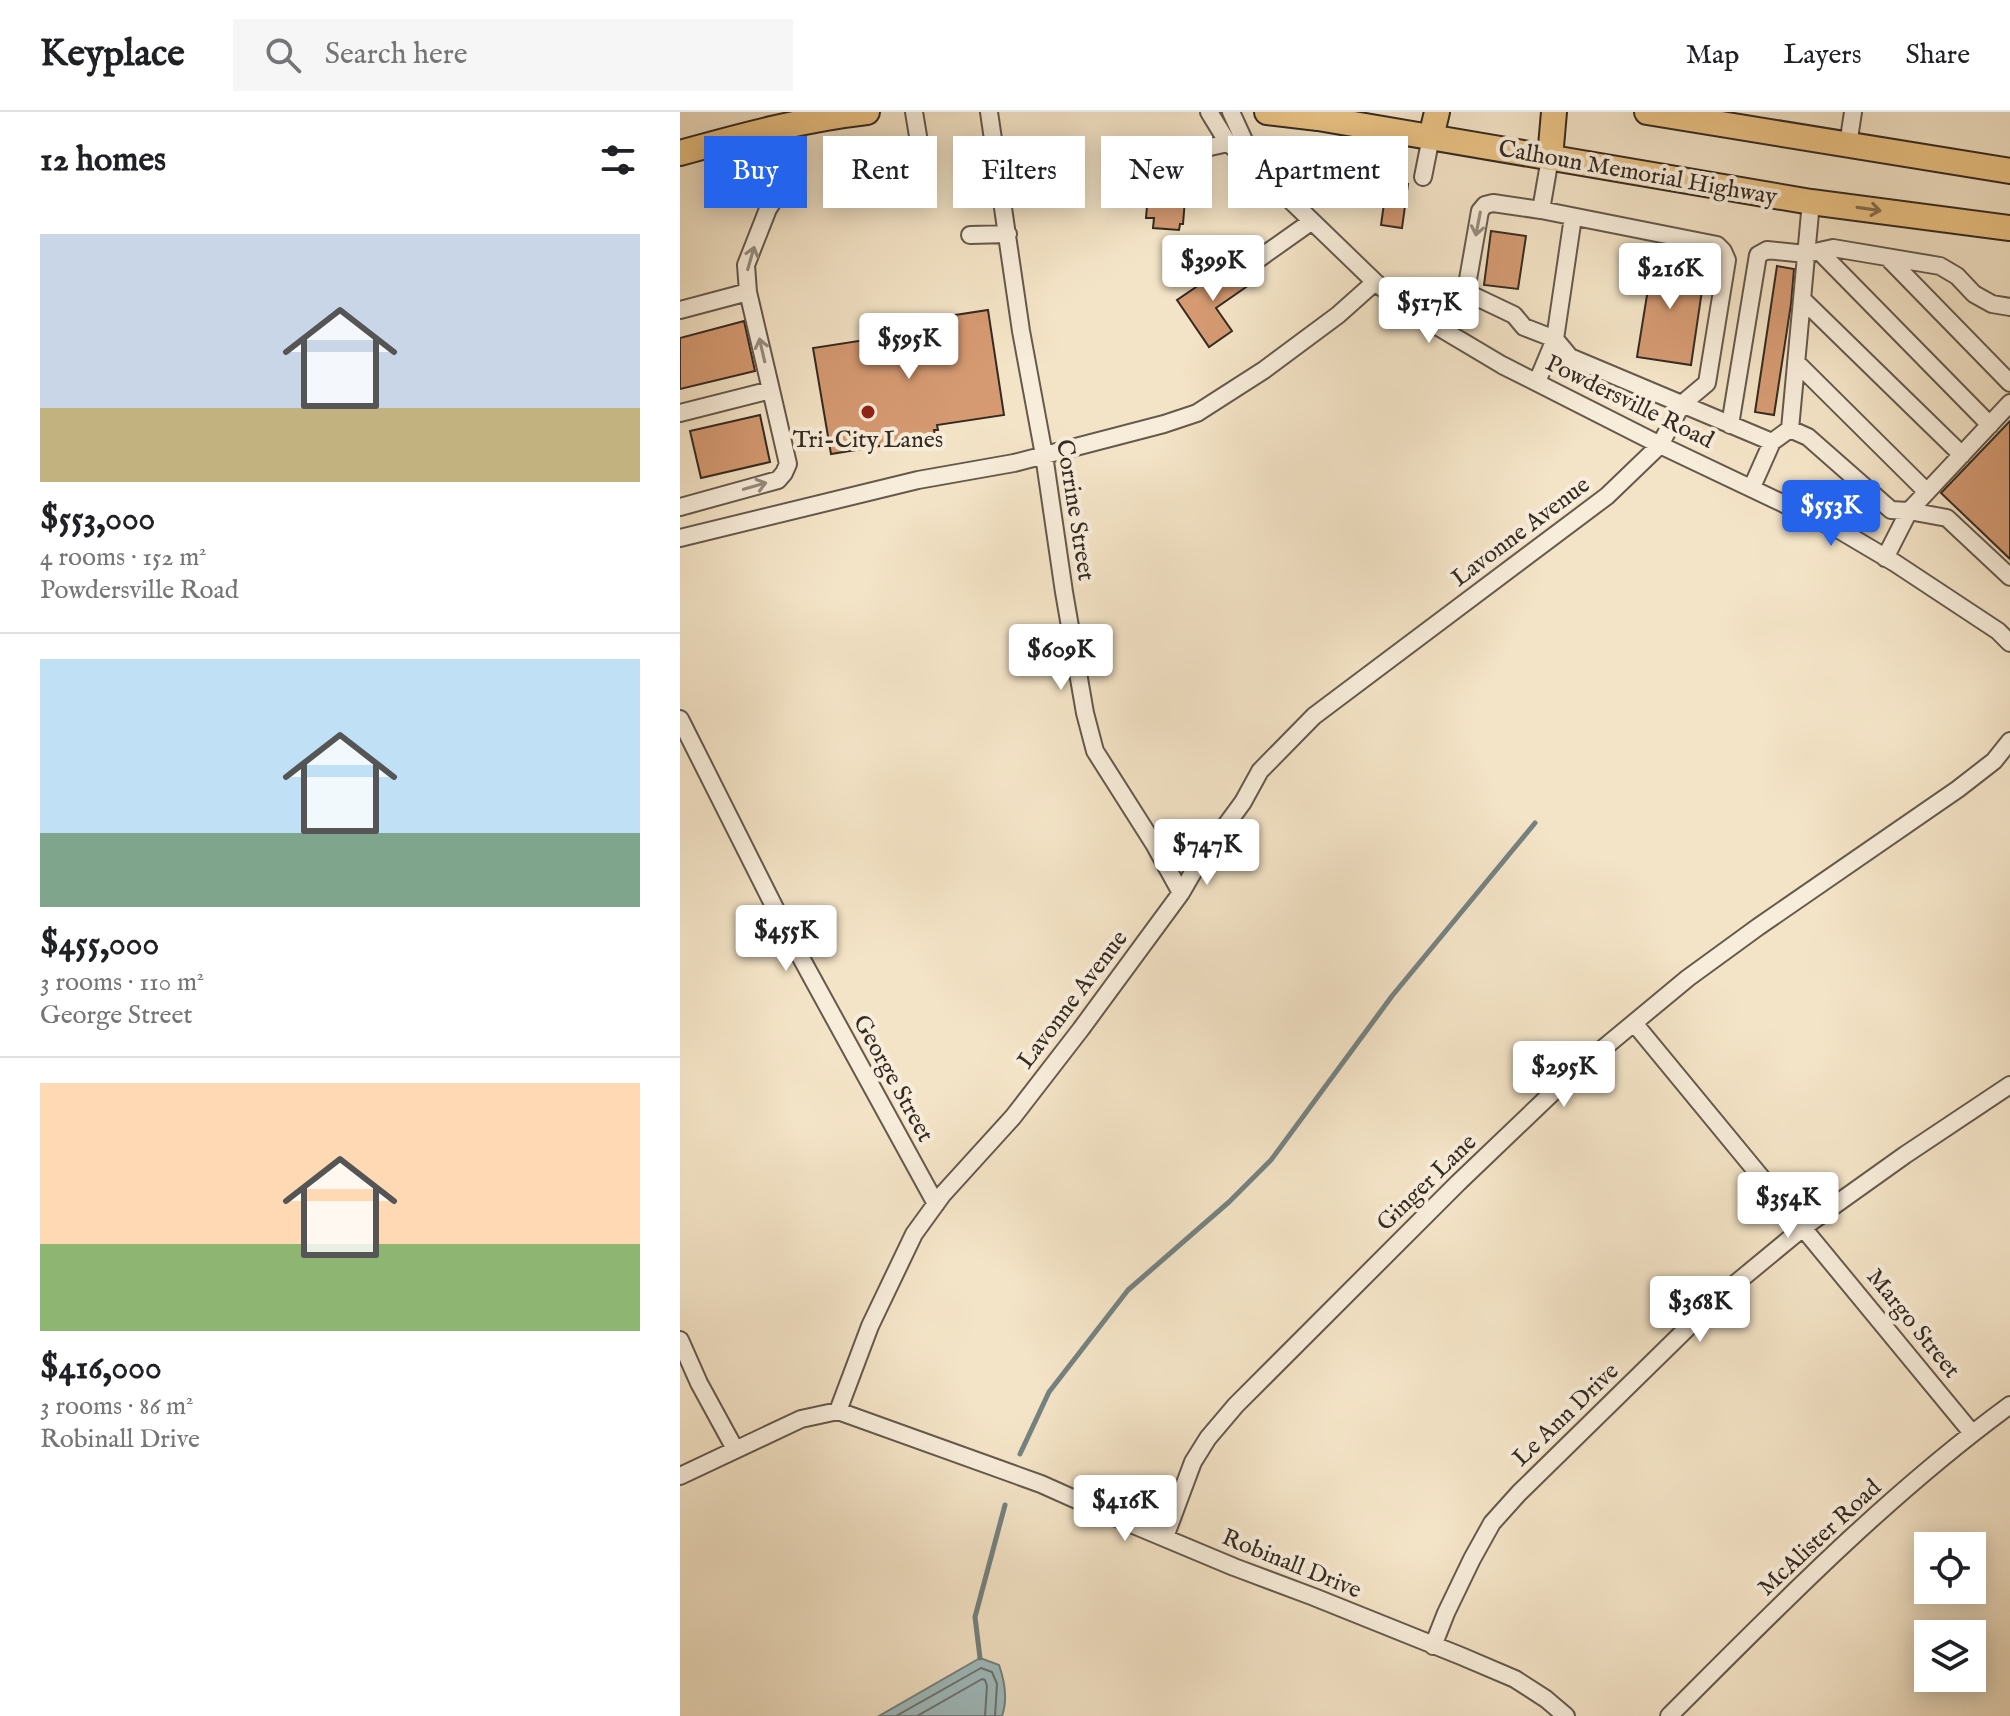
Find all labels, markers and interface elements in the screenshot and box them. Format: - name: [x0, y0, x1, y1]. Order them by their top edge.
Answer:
- search box: [233, 19, 793, 91]
- text: Keyplace: [40, 31, 185, 79]
- icon: search: [261, 33, 305, 77]
- text: Search here: [325, 36, 468, 74]
- text: Map: [1686, 38, 1739, 73]
- text: Layers: [1783, 38, 1862, 73]
- text: Share: [1906, 38, 1970, 73]
- street label: Calhoun Memorial Highway: [1496, 134, 1780, 213]
- chip: Buy: [704, 136, 807, 208]
- chip: Rent: [823, 136, 937, 208]
- chip: Filters: [953, 136, 1085, 208]
- chip: New: [1101, 136, 1212, 208]
- chip: Apartment: [1228, 136, 1408, 208]
- icon: filters: [596, 138, 640, 182]
- text: 12 homes: [40, 139, 166, 182]
- one-way arrow: [1855, 202, 1882, 217]
- one-way arrow: [1469, 211, 1484, 236]
- pin: $399K: [1157, 235, 1269, 303]
- pin: $216K: [1614, 243, 1726, 311]
- text: $399K: [1180, 244, 1246, 277]
- one-way arrow: [744, 245, 759, 271]
- text: $216K: [1637, 252, 1703, 285]
- pin: $517K: [1373, 277, 1485, 345]
- icon: home: [268, 286, 412, 430]
- text: $517K: [1397, 286, 1461, 319]
- pin: $595K: [853, 313, 965, 381]
- text: $595K: [877, 322, 941, 355]
- one-way arrow: [754, 338, 769, 363]
- street label: Powdersville Road: [1540, 348, 1719, 457]
- marker: Tri-City Lanes: [859, 403, 877, 421]
- place label: Tri-City Lanes: [793, 425, 943, 456]
- street label: Corrine Street: [1048, 437, 1101, 583]
- street label: Lavonne Avenue: [1445, 470, 1596, 594]
- one-way arrow: [742, 478, 767, 492]
- pin: $553K: [1775, 480, 1887, 548]
- text: $553K: [1800, 489, 1862, 522]
- text: $553,000: [40, 498, 155, 541]
- text: 4 rooms · 152 m²: [40, 541, 207, 574]
- text: Powdersville Road: [40, 574, 239, 607]
- pin: $609K: [1005, 624, 1117, 692]
- text: $609K: [1027, 633, 1095, 666]
- icon: home: [268, 711, 412, 855]
- pin: $747K: [1151, 819, 1263, 887]
- text: $747K: [1172, 828, 1242, 861]
- pin: $455K: [730, 905, 842, 973]
- text: $455K: [754, 914, 818, 947]
- text: $455,000: [40, 923, 159, 966]
- street label: Lavonne Avenue: [1011, 924, 1135, 1075]
- text: 3 rooms · 110 m²: [40, 966, 204, 999]
- text: George Street: [40, 999, 192, 1032]
- street label: George Street: [845, 1010, 940, 1148]
- pin: $295K: [1508, 1041, 1620, 1109]
- text: $295K: [1531, 1050, 1597, 1083]
- street label: Ginger Lane: [1370, 1128, 1484, 1239]
- icon: home: [268, 1135, 412, 1279]
- pin: $354K: [1732, 1172, 1844, 1240]
- text: $354K: [1756, 1181, 1820, 1214]
- street label: Margo Street: [1859, 1263, 1967, 1385]
- pin: $368K: [1644, 1276, 1756, 1344]
- text: $368K: [1668, 1285, 1732, 1318]
- text: $416,000: [40, 1347, 162, 1390]
- street label: Le Ann Drive: [1506, 1357, 1626, 1474]
- text: 3 rooms · 86 m²: [40, 1390, 193, 1423]
- text: Robinall Drive: [40, 1423, 200, 1456]
- street label: McAlister Road: [1752, 1473, 1888, 1603]
- pin: $416K: [1069, 1475, 1181, 1543]
- text: $416K: [1092, 1484, 1158, 1517]
- street label: Robinall Drive: [1217, 1522, 1366, 1606]
- map controls: [1914, 1532, 1986, 1692]
- button: locate: [1914, 1532, 1986, 1604]
- button: layers: [1914, 1620, 1986, 1692]

